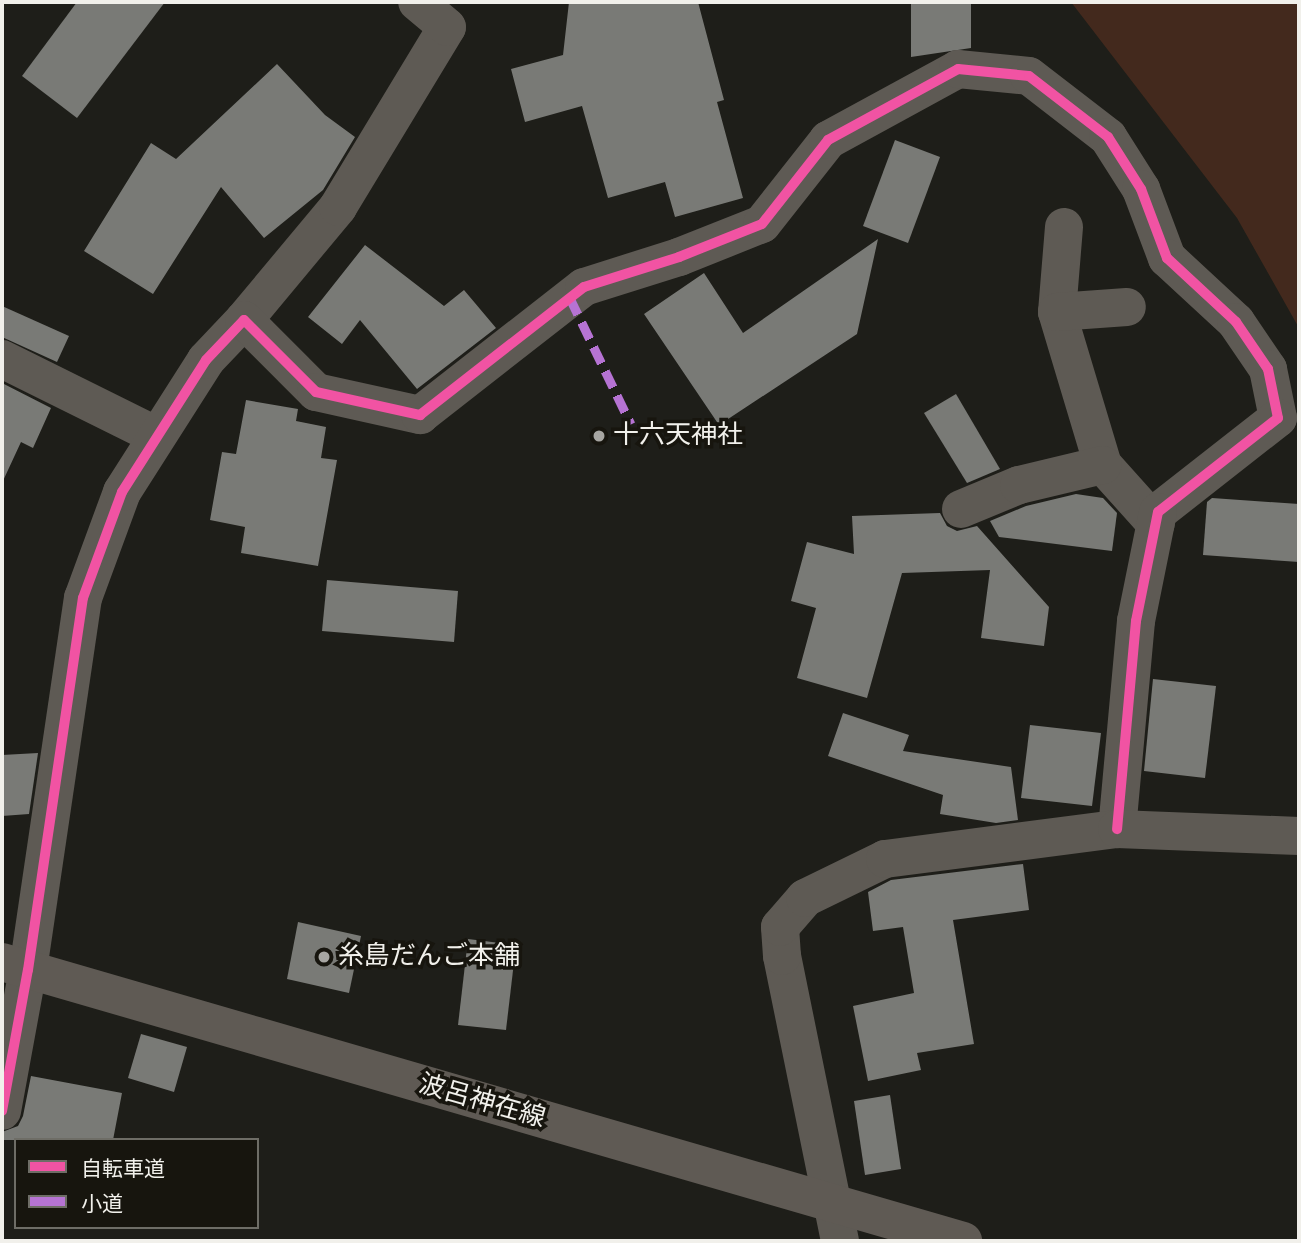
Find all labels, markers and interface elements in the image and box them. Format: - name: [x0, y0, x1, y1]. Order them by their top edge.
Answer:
- place label: 十六天神社: [613, 420, 743, 452]
- marker: 十六天神社: [591, 428, 607, 444]
- place label: 糸島だんご本舗: [338, 941, 520, 973]
- marker: 糸島だんご本舗: [316, 949, 332, 965]
- street label: 波呂神在線: [415, 1069, 549, 1135]
- legend: [14, 1138, 259, 1229]
- text: 自転車道: [81, 1156, 165, 1182]
- text: 小道: [81, 1191, 123, 1217]

